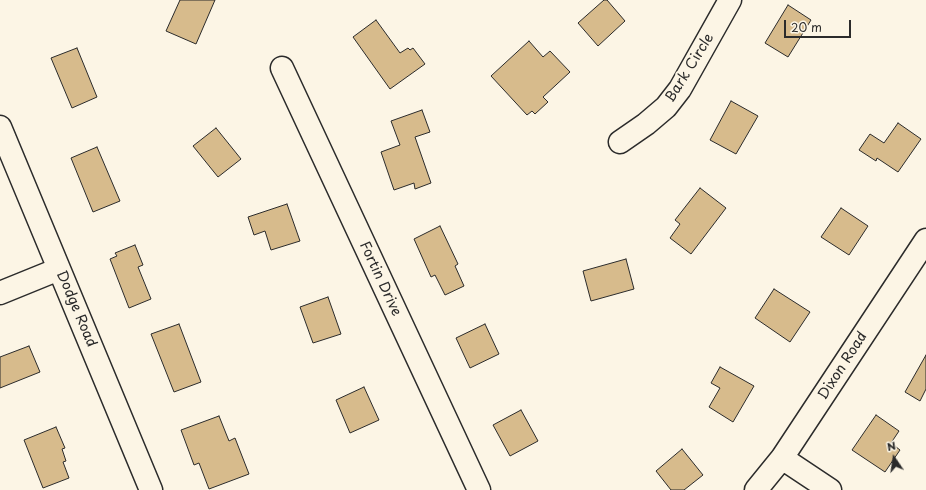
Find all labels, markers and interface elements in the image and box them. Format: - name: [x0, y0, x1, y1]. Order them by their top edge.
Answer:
- scale bar: [786, 12, 853, 38]
- text: 20 m: [791, 18, 822, 36]
- street label: Bark Circle: [662, 30, 718, 106]
- street label: Fortin Drive: [355, 239, 405, 319]
- street label: Dodge Road: [52, 268, 100, 350]
- street label: Dixon Road: [815, 329, 871, 403]
- text: N: [885, 437, 897, 455]
- north arrow: [874, 438, 914, 478]

